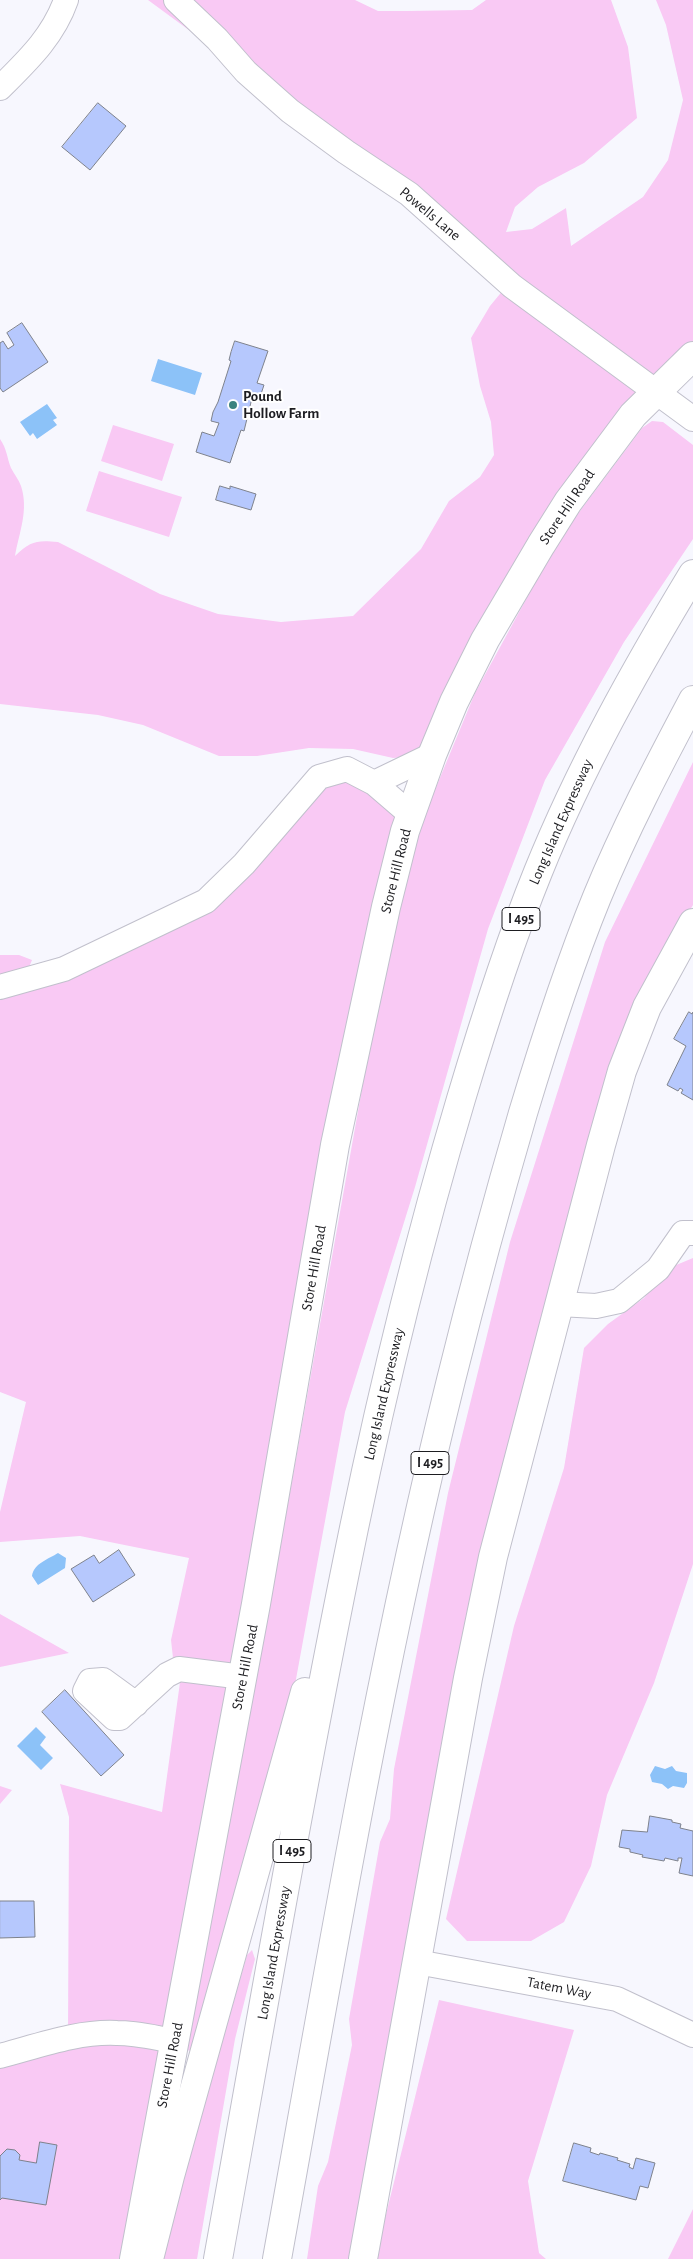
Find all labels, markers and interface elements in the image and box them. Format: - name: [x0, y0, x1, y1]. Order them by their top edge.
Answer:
- street label: Powells Lane: [396, 183, 464, 245]
- place label: Pound Hollow Farm: [243, 387, 319, 422]
- marker: Pound Hollow Farm: [227, 399, 239, 411]
- street label: Store Hill Road: [535, 466, 599, 548]
- street label: Long Island Expressway: [525, 756, 597, 888]
- street label: Store Hill Road: [377, 827, 415, 915]
- road number: I 495: [502, 908, 540, 931]
- street label: Store Hill Road: [298, 1224, 330, 1312]
- street label: Long Island Expressway: [360, 1326, 408, 1462]
- road number: I 495: [411, 1452, 449, 1475]
- street label: Store Hill Road: [228, 1623, 262, 1711]
- road number: I 495: [273, 1840, 311, 1862]
- street label: Long Island Expressway: [253, 1885, 295, 2021]
- street label: Tatem Way: [525, 1973, 593, 2003]
- street label: Store Hill Road: [153, 2021, 187, 2109]

